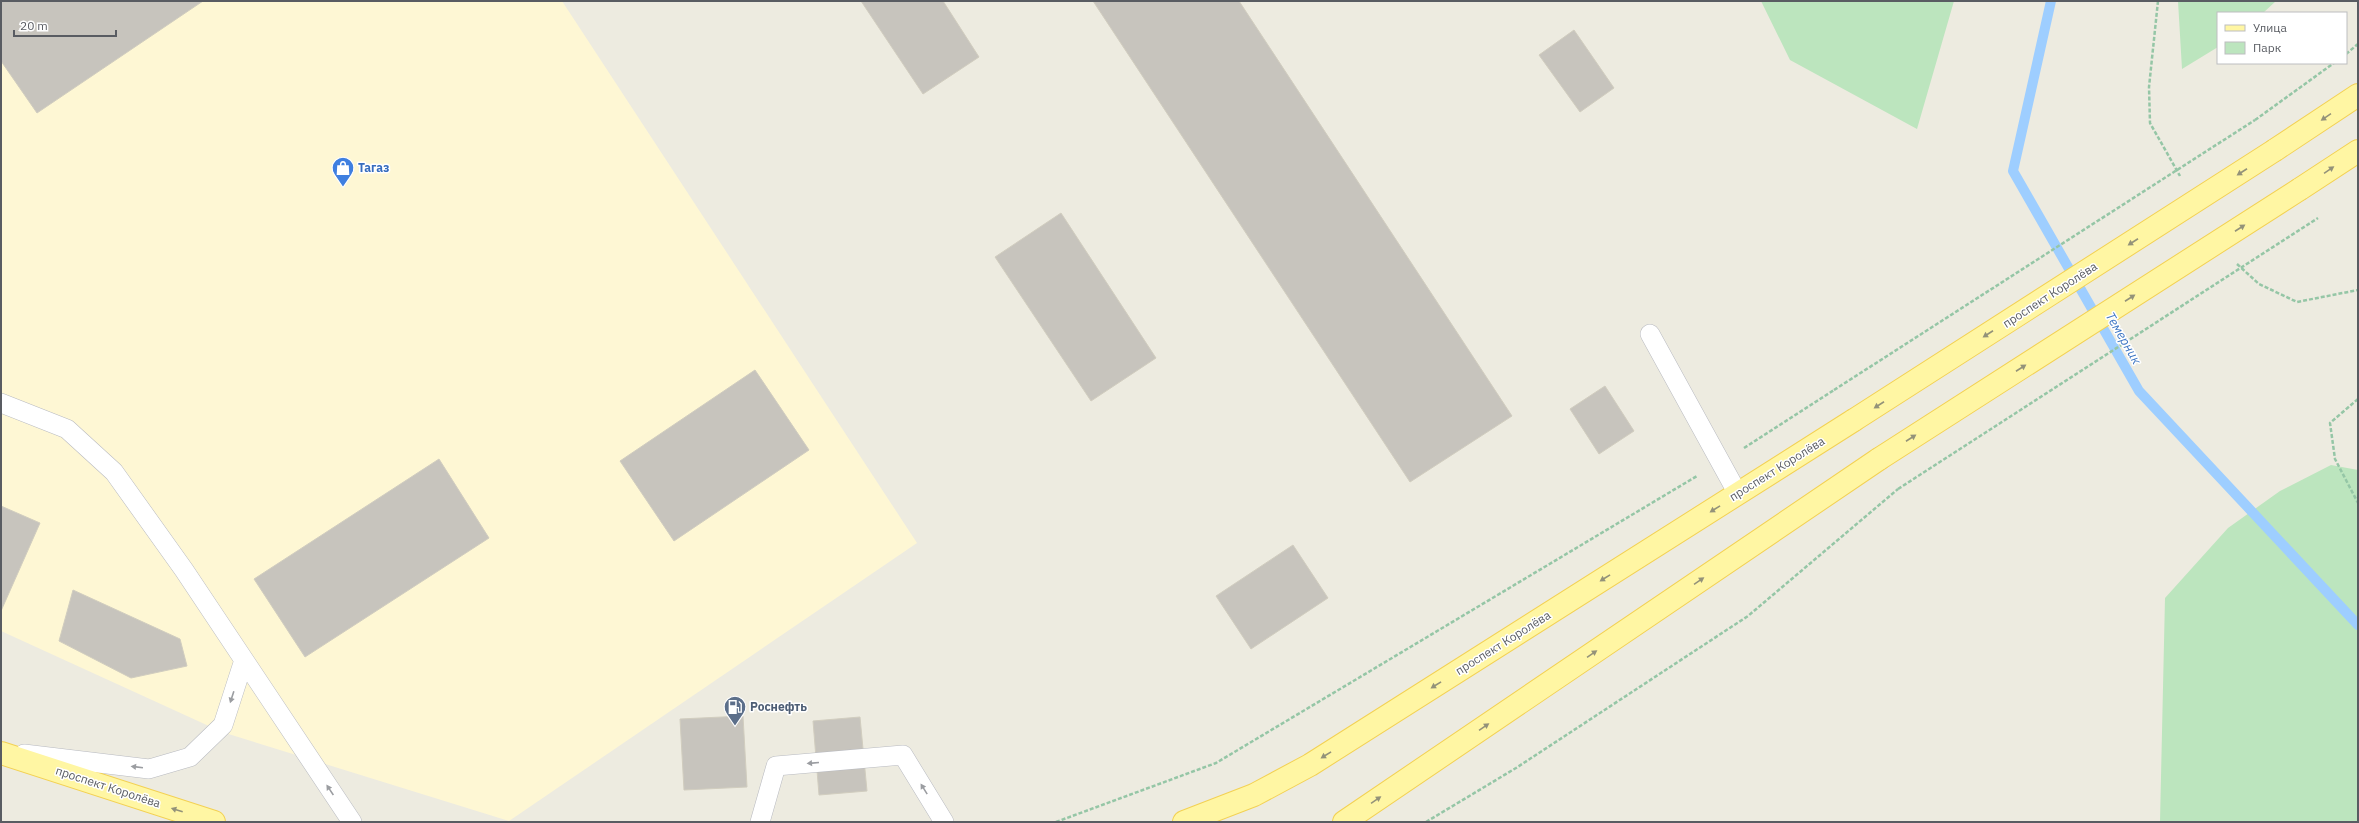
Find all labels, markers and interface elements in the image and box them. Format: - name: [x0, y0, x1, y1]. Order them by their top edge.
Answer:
- scale bar: [14, 12, 116, 38]
- legend: [2217, 12, 2347, 64]
- text: 20 m: [20, 18, 48, 33]
- text: Улица: [2253, 20, 2287, 35]
- text: Парк: [2253, 40, 2282, 55]
- one-way arrow: [2320, 113, 2331, 121]
- shop icon: Тагаз: [330, 155, 356, 188]
- place label: Тагаз: [358, 160, 389, 175]
- one-way arrow: [2324, 166, 2334, 174]
- one-way arrow: [2236, 168, 2248, 175]
- one-way arrow: [2235, 224, 2245, 232]
- one-way arrow: [2127, 238, 2139, 245]
- street label: проспект Королёва: [2000, 258, 2100, 331]
- one-way arrow: [2125, 294, 2135, 302]
- water label: Темерник: [2102, 309, 2145, 367]
- one-way arrow: [1982, 331, 1994, 338]
- one-way arrow: [2016, 364, 2026, 372]
- one-way arrow: [1873, 401, 1885, 408]
- street label: проспект Королёва: [1726, 433, 1828, 504]
- one-way arrow: [1906, 435, 1917, 442]
- one-way arrow: [1709, 505, 1721, 512]
- one-way arrow: [1599, 575, 1611, 582]
- one-way arrow: [1694, 577, 1704, 585]
- street label: проспект Королёва: [1452, 607, 1554, 678]
- one-way arrow: [1586, 650, 1597, 658]
- one-way arrow: [1430, 682, 1442, 689]
- one-way arrow: [229, 692, 235, 704]
- fuel station icon: Роснефть: [722, 694, 748, 727]
- place label: Роснефть: [750, 699, 807, 714]
- one-way arrow: [1479, 723, 1489, 731]
- one-way arrow: [1321, 751, 1331, 759]
- one-way arrow: [807, 759, 819, 766]
- street label: проспект Королёва: [54, 762, 163, 811]
- one-way arrow: [131, 764, 143, 770]
- one-way arrow: [326, 784, 334, 795]
- one-way arrow: [920, 784, 928, 794]
- one-way arrow: [1371, 796, 1382, 804]
- one-way arrow: [171, 807, 183, 813]

